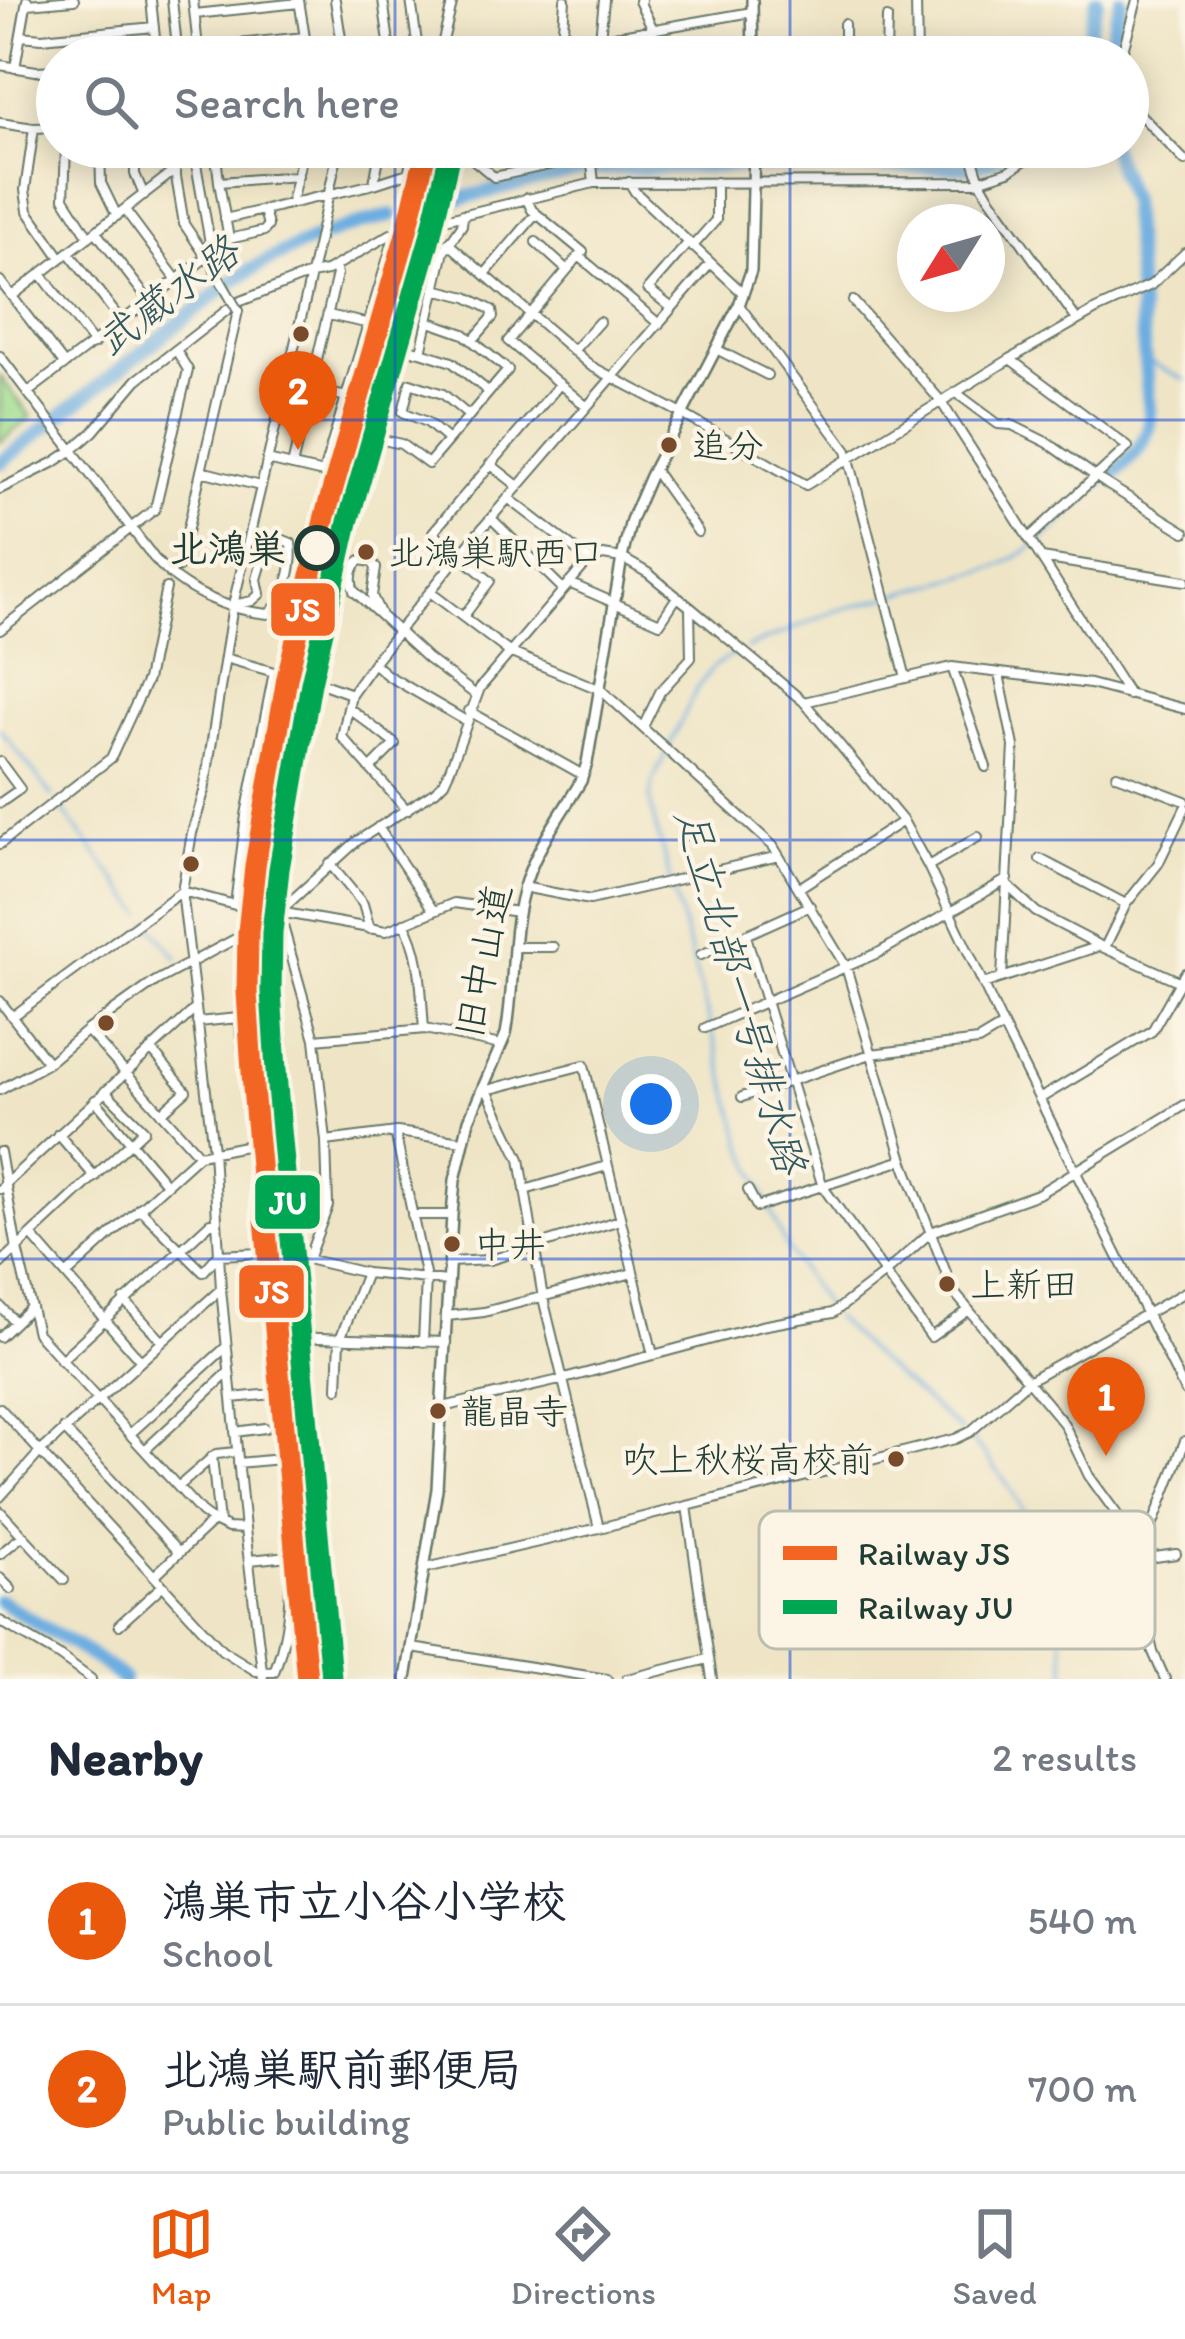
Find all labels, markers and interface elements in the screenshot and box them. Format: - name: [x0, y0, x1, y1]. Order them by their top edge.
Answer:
- search box: [36, 36, 1149, 168]
- icon: search: [78, 69, 144, 135]
- text: Search here: [174, 75, 400, 129]
- north arrow: [897, 204, 1005, 312]
- water label: 武蔵水路: [85, 224, 251, 367]
- unlabelled marker: [290, 323, 312, 345]
- pin: 2: [259, 351, 337, 450]
- place label: 追分: [692, 424, 764, 467]
- marker: 追分: [658, 434, 680, 456]
- place label: 北鴻巣: [169, 525, 286, 572]
- marker: 北鴻巣: [296, 527, 338, 569]
- place label: 北鴻巣駅西口: [388, 531, 604, 574]
- marker: 北鴻巣駅西口: [355, 541, 377, 563]
- line badge: JS: [269, 581, 337, 638]
- text: JS: [285, 590, 320, 629]
- water label: 足立北部一号排水路: [664, 802, 818, 1182]
- unlabelled marker: [180, 853, 202, 875]
- street label: 旧中山道: [445, 880, 521, 1042]
- unlabelled marker: [95, 1012, 117, 1034]
- your location: [621, 1074, 681, 1134]
- line badge: JU: [253, 1173, 322, 1231]
- text: JU: [268, 1183, 307, 1222]
- place label: 中井: [474, 1223, 546, 1266]
- marker: 中井: [441, 1233, 463, 1255]
- line badge: JS: [237, 1263, 306, 1320]
- place label: 上新田: [970, 1263, 1078, 1306]
- text: JS: [254, 1272, 289, 1311]
- marker: 上新田: [936, 1273, 958, 1295]
- pin: 1: [1067, 1357, 1145, 1456]
- place label: 龍晶寺: [460, 1390, 568, 1433]
- marker: 龍晶寺: [427, 1400, 449, 1422]
- place label: 吹上秋桜高校前: [622, 1438, 874, 1481]
- marker: 吹上秋桜高校前: [885, 1448, 907, 1470]
- legend: [759, 1511, 1155, 1649]
- text: Railway JS: [858, 1534, 1010, 1573]
- text: Railway JU: [858, 1588, 1014, 1627]
- text: Nearby: [48, 1727, 203, 1788]
- text: 2 results: [992, 1734, 1137, 1781]
- text: 鴻巣市立小谷小学校: [162, 1874, 567, 1928]
- text: 1: [78, 1897, 96, 1944]
- text: 540 m: [1027, 1897, 1137, 1944]
- text: School: [162, 1930, 273, 1977]
- text: 北鴻巣駅前郵便局: [162, 2042, 522, 2096]
- text: 2: [77, 2065, 97, 2112]
- text: 700 m: [1028, 2065, 1137, 2112]
- text: Public building: [162, 2098, 410, 2145]
- tab: Map: [148, 2201, 214, 2312]
- tab: Directions: [511, 2201, 656, 2312]
- tab: Saved: [953, 2201, 1037, 2312]

